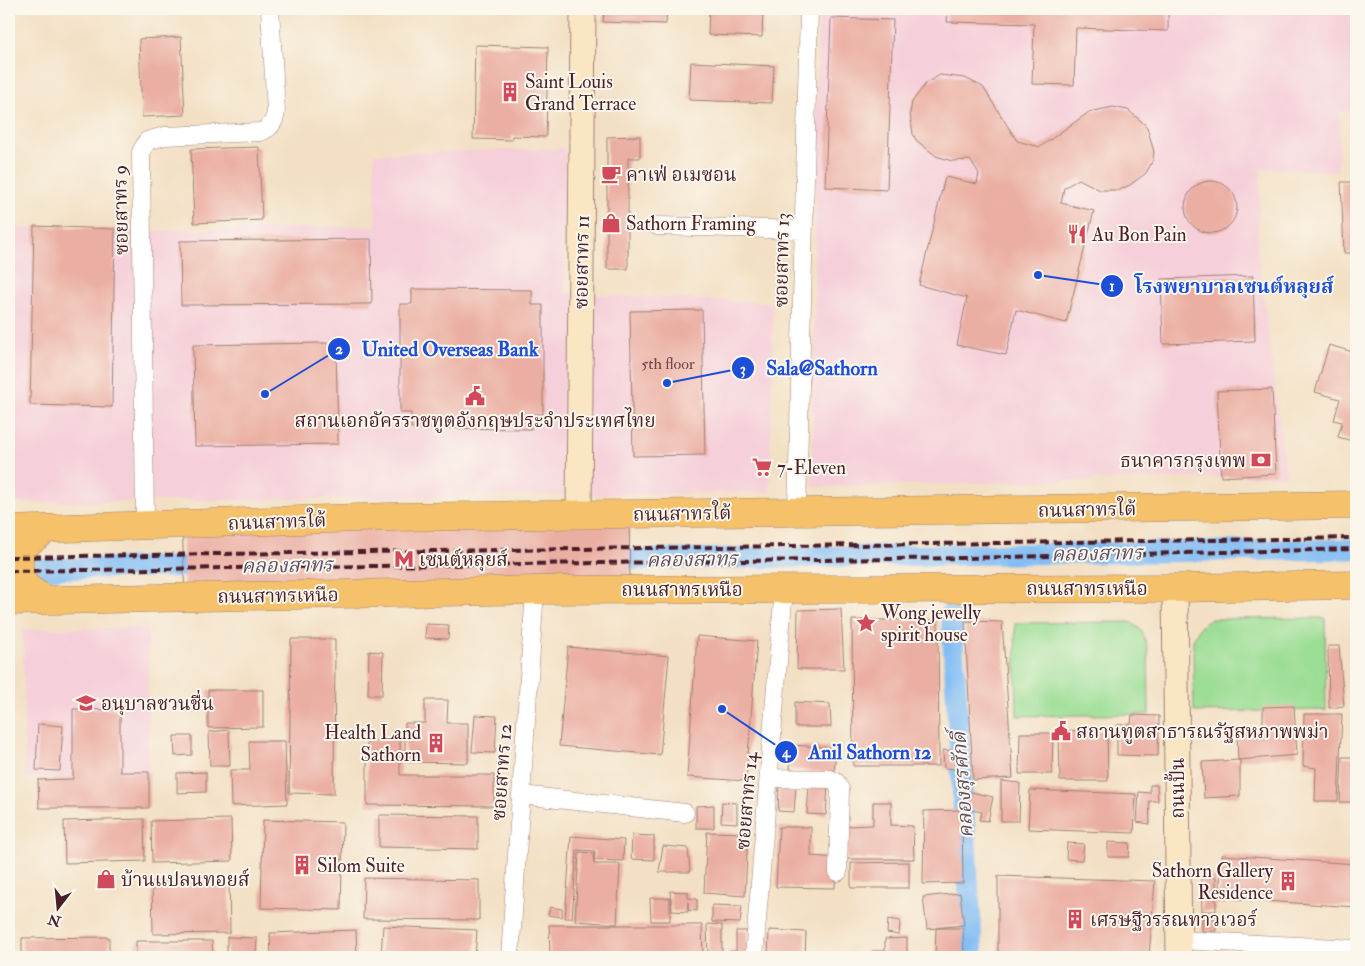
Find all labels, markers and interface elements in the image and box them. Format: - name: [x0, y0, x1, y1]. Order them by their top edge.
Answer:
- place label: Saint Louis Grand Terrace: [525, 70, 636, 116]
- building icon: Saint Louis Grand Terrace: [499, 81, 521, 103]
- cafe icon: คาเฟ่ อเมซอน: [600, 163, 622, 185]
- place label: คาเฟ่ อเมซอน: [626, 163, 737, 187]
- street label: ซอยสาทร 9: [108, 165, 134, 255]
- shop icon: Sathorn Framing: [600, 212, 622, 234]
- place label: Sathorn Framing: [626, 212, 756, 236]
- street label: ซอยสาทร 13: [769, 212, 795, 308]
- street label: ซอยสาทร 11: [569, 215, 595, 309]
- restaurant icon: Au Bon Pain: [1066, 223, 1088, 245]
- place label: Au Bon Pain: [1091, 223, 1187, 247]
- callout: โรงพยาบาลเซนต์หลุยส์: [1100, 268, 1344, 303]
- text: โรงพยาบาลเซนต์หลุยส์: [1134, 273, 1334, 299]
- text: 1: [1109, 277, 1115, 296]
- callout: United Overseas Bank: [327, 331, 549, 366]
- text: United Overseas Bank: [362, 337, 539, 362]
- text: 2: [335, 340, 343, 359]
- callout: Sala@Sathorn: [731, 351, 888, 386]
- house number: 5th floor: [641, 354, 695, 374]
- text: Sala@Sathorn: [766, 356, 879, 381]
- text: 3: [740, 360, 746, 379]
- public building icon: สถานเอกอัครราชทูตอังกฤษประจำประเทศไทย: [464, 385, 486, 407]
- place label: สถานเอกอัครราชทูตอังกฤษประจำประเทศไทย: [295, 407, 655, 433]
- place label: ธนาคารกรุงเทพ: [1120, 449, 1246, 473]
- bank icon: ธนาคารกรุงเทพ: [1250, 449, 1272, 471]
- supermarket icon: 7-Eleven: [751, 456, 773, 478]
- place label: 7-Eleven: [777, 456, 846, 480]
- street label: ถนนสาทรใต้: [1038, 495, 1136, 523]
- street label: ถนนสาทรใต้: [633, 499, 731, 527]
- street label: ถนนสาทรใต้: [227, 506, 327, 536]
- water label: คลองสาทร: [1051, 540, 1145, 567]
- water label: คลองสาทร: [646, 546, 740, 573]
- metro station icon: เซนต์หลุยส์: [393, 548, 415, 570]
- place label: เซนต์หลุยส์: [419, 548, 508, 572]
- water label: คลองสาทร: [241, 552, 335, 579]
- street label: ถนนสาทรเหนือ: [1026, 577, 1148, 601]
- street label: ถนนสาทรเหนือ: [621, 578, 743, 602]
- street label: ถนนสาทรเหนือ: [217, 583, 339, 609]
- place label: Wong jewelly spirit house: [880, 601, 981, 648]
- place icon: Wong jewelly spirit house: [855, 612, 877, 634]
- place label: อนุบาลชวนชื่น: [101, 689, 214, 716]
- school or university icon: อนุบาลชวนชื่น: [75, 692, 97, 714]
- public building icon: สถานทูตสาธารณรัฐสหภาพพม่า: [1050, 720, 1072, 742]
- place label: สถานทูตสาธารณรัฐสหภาพพม่า: [1076, 720, 1329, 744]
- place label: Health Land Sathorn: [324, 721, 422, 767]
- street label: ซอยสาทร 12: [487, 723, 517, 821]
- water label: คลองสุรศักดิ์: [943, 725, 979, 839]
- building icon: Health Land Sathorn: [425, 732, 447, 754]
- callout: Anil Sathorn 12: [773, 734, 941, 769]
- text: Anil Sathorn 12: [808, 740, 931, 765]
- text: 4: [781, 743, 791, 762]
- street label: ซอยสาทร 14: [731, 751, 763, 851]
- street label: ถนนปั้น: [1163, 757, 1190, 819]
- building icon: Silom Suite: [291, 854, 313, 876]
- place label: Silom Suite: [317, 854, 405, 878]
- place label: Sathorn Gallery Residence: [1152, 859, 1274, 905]
- shop icon: บ้านแปลนทอยส์: [95, 868, 117, 890]
- place label: บ้านแปลนทอยส์: [121, 868, 250, 892]
- building icon: Sathorn Gallery Residence: [1277, 870, 1299, 892]
- north arrow: [32, 884, 82, 934]
- building icon: เศรษฐีวรรณทาวเวอร์: [1064, 908, 1086, 930]
- place label: เศรษฐีวรรณทาวเวอร์: [1090, 908, 1258, 932]
- text: N: [46, 910, 64, 930]

